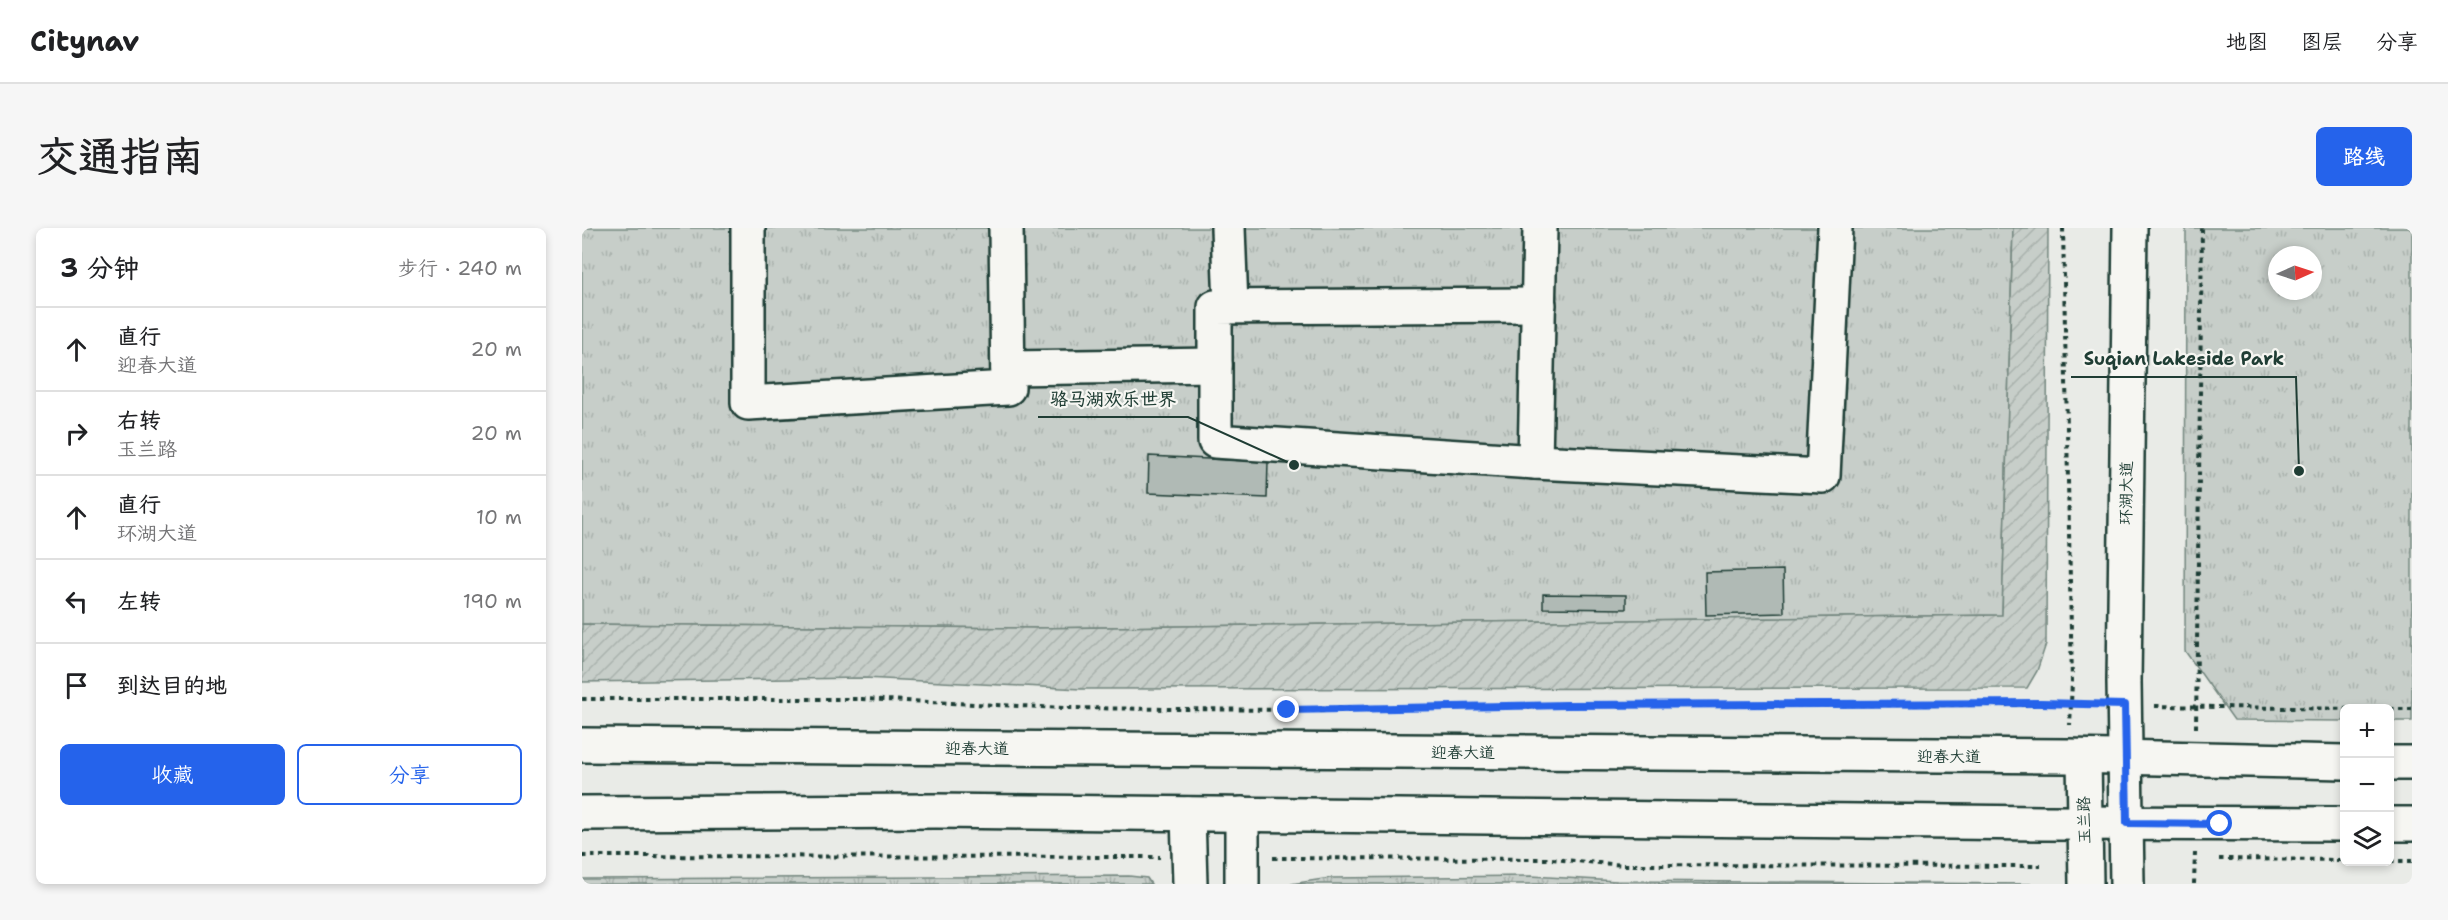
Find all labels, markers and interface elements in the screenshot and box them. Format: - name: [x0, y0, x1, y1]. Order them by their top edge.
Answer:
- text: Citynav: [30, 22, 139, 60]
- text: 地图: [2226, 28, 2268, 56]
- text: 图层: [2301, 28, 2343, 56]
- text: 分享: [2376, 28, 2418, 56]
- button: 路线: [2316, 127, 2412, 186]
- text: 交通指南: [36, 128, 204, 184]
- north arrow: [2268, 246, 2322, 300]
- text: 3 分钟: [60, 250, 139, 285]
- text: 步行 · 240 m: [398, 255, 522, 281]
- text: 直行: [117, 322, 161, 351]
- icon: ahead: [60, 333, 93, 366]
- text: 20 m: [471, 336, 522, 362]
- callout: Suqian Lakeside Park: [2071, 341, 2296, 377]
- text: Suqian Lakeside Park: [2084, 347, 2284, 371]
- text: 迎春大道: [117, 352, 197, 378]
- callout: 骆马湖欢乐世界: [1038, 381, 1188, 417]
- text: 骆马湖欢乐世界: [1050, 387, 1176, 411]
- text: 右转: [117, 406, 161, 435]
- icon: right: [60, 417, 93, 450]
- text: 20 m: [471, 420, 522, 446]
- text: 玉兰路: [117, 436, 177, 462]
- street label: 环湖大道: [2115, 461, 2137, 525]
- text: 直行: [117, 490, 161, 519]
- icon: ahead: [60, 501, 93, 534]
- text: 10 m: [476, 504, 522, 530]
- text: 环湖大道: [117, 520, 197, 546]
- icon: left: [60, 585, 93, 618]
- text: 左转: [117, 587, 161, 616]
- text: 190 m: [463, 588, 522, 614]
- icon: arrive: [60, 669, 93, 702]
- text: 到达目的地: [117, 671, 227, 700]
- route end: [1273, 696, 1299, 722]
- map controls: [2340, 704, 2394, 866]
- button: +: [2340, 704, 2394, 758]
- street label: 迎春大道: [945, 738, 1009, 759]
- street label: 迎春大道: [1431, 742, 1495, 763]
- button: 收藏: [60, 744, 285, 805]
- button: 分享: [297, 744, 522, 805]
- street label: 迎春大道: [1917, 746, 1981, 767]
- button: −: [2340, 758, 2394, 812]
- street label: 玉兰路: [2073, 796, 2095, 844]
- route start: [2206, 810, 2232, 836]
- button: layers: [2340, 812, 2394, 866]

